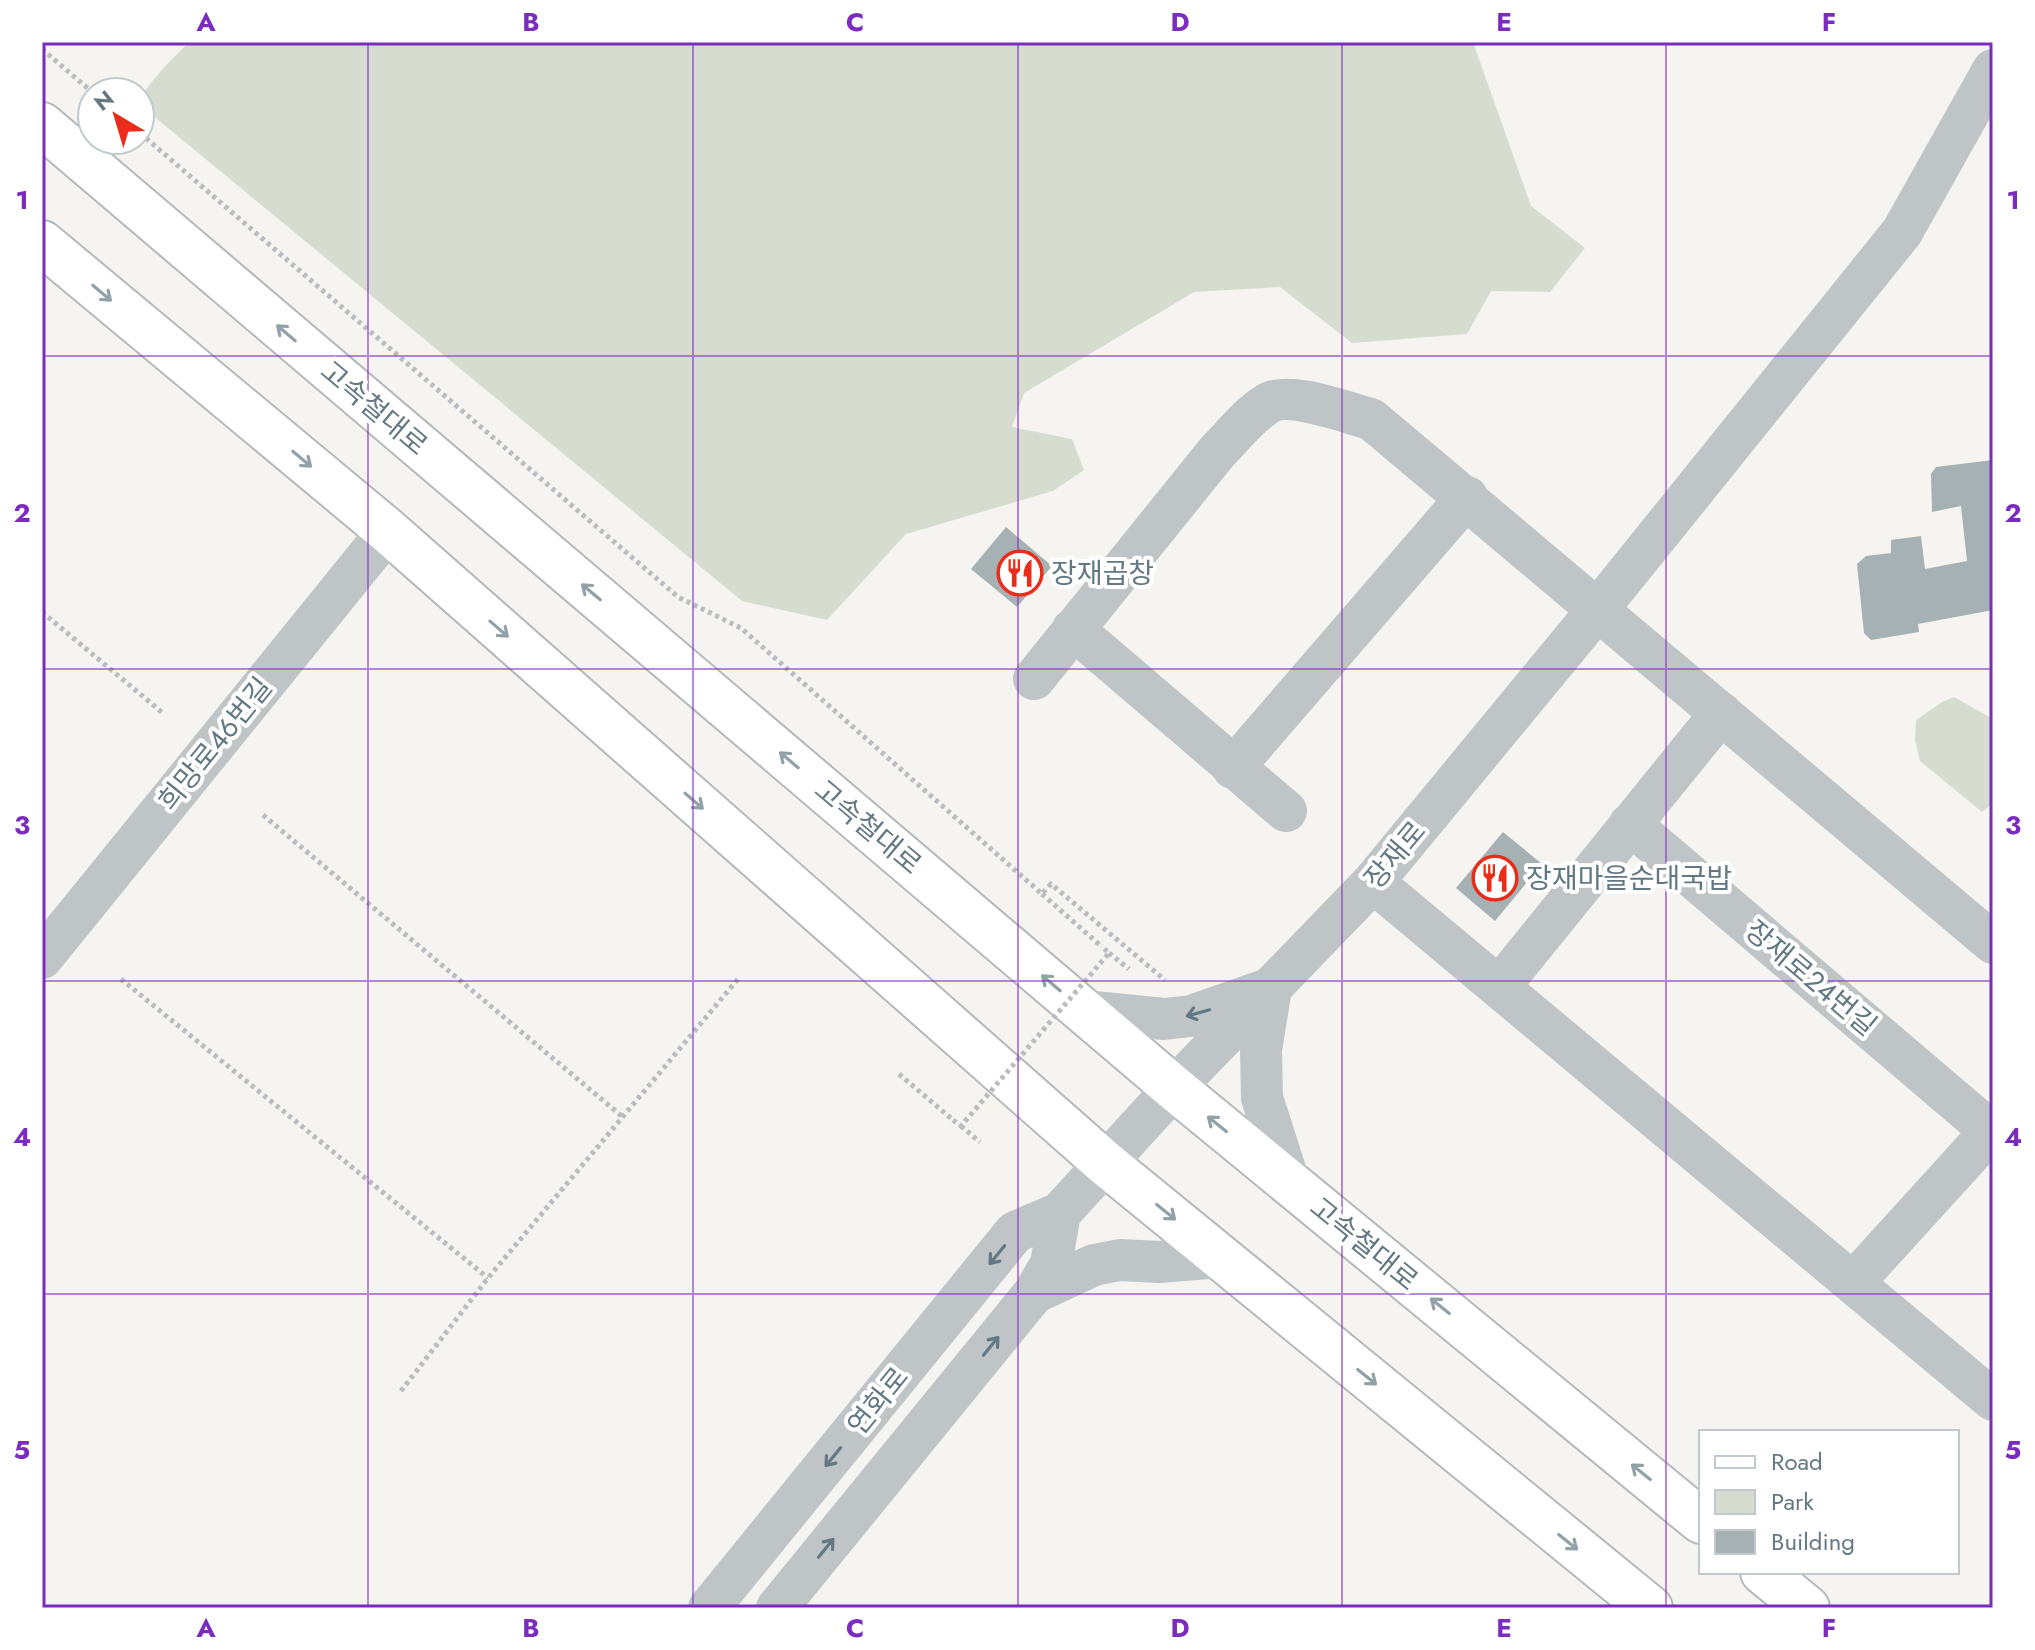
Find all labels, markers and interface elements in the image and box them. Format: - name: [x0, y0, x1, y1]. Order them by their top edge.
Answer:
- text: A: [195, 3, 216, 41]
- text: B: [522, 3, 540, 41]
- text: C: [846, 3, 864, 41]
- text: D: [1170, 3, 1190, 41]
- text: E: [1496, 3, 1512, 41]
- text: F: [1822, 3, 1836, 41]
- north arrow: [76, 76, 156, 156]
- text: N: [87, 82, 120, 118]
- text: 1: [15, 181, 29, 219]
- text: 1: [2006, 181, 2020, 219]
- one-way arrow: [91, 284, 112, 302]
- one-way arrow: [277, 324, 297, 342]
- street label: 고속철대로: [311, 351, 437, 465]
- one-way arrow: [291, 450, 312, 468]
- text: 2: [13, 494, 31, 532]
- text: 2: [2004, 494, 2022, 532]
- restaurant icon: 장재곱창: [996, 549, 1044, 597]
- place label: 장재곱창: [1051, 553, 1154, 594]
- one-way arrow: [581, 583, 602, 601]
- one-way arrow: [488, 619, 508, 637]
- street label: 희망로46번길: [148, 668, 282, 820]
- one-way arrow: [779, 751, 800, 769]
- street label: 고속철대로: [805, 770, 931, 884]
- one-way arrow: [683, 791, 703, 809]
- text: 3: [14, 806, 30, 844]
- text: 3: [2005, 806, 2021, 844]
- street label: 장재로: [1354, 812, 1436, 898]
- restaurant icon: 장재마을순대국밥: [1471, 854, 1519, 902]
- place label: 장재마을순대국밥: [1526, 858, 1732, 899]
- street label: 장재로24번길: [1736, 911, 1886, 1045]
- one-way arrow: [1041, 974, 1062, 992]
- one-way arrow: [1185, 1006, 1211, 1021]
- one-way arrow: [1207, 1115, 1228, 1133]
- text: 4: [13, 1118, 31, 1156]
- text: 4: [2004, 1118, 2022, 1156]
- street label: 고속철대로: [1301, 1188, 1427, 1300]
- one-way arrow: [1155, 1203, 1176, 1221]
- one-way arrow: [988, 1244, 1006, 1265]
- one-way arrow: [1430, 1297, 1451, 1315]
- one-way arrow: [982, 1337, 1000, 1357]
- street label: 연화로: [838, 1358, 918, 1444]
- one-way arrow: [1356, 1368, 1377, 1386]
- legend: [1699, 1430, 1959, 1574]
- text: 5: [14, 1431, 30, 1469]
- text: 5: [2005, 1431, 2021, 1469]
- text: Road: [1771, 1444, 1823, 1479]
- one-way arrow: [824, 1446, 842, 1467]
- one-way arrow: [1631, 1463, 1652, 1480]
- text: Park: [1771, 1484, 1814, 1519]
- text: Building: [1771, 1524, 1855, 1559]
- one-way arrow: [1558, 1532, 1579, 1550]
- one-way arrow: [817, 1538, 835, 1558]
- text: A: [195, 1609, 216, 1647]
- text: B: [522, 1609, 540, 1647]
- text: C: [846, 1609, 864, 1647]
- text: D: [1170, 1609, 1190, 1647]
- text: E: [1496, 1609, 1512, 1647]
- text: F: [1822, 1609, 1836, 1647]

